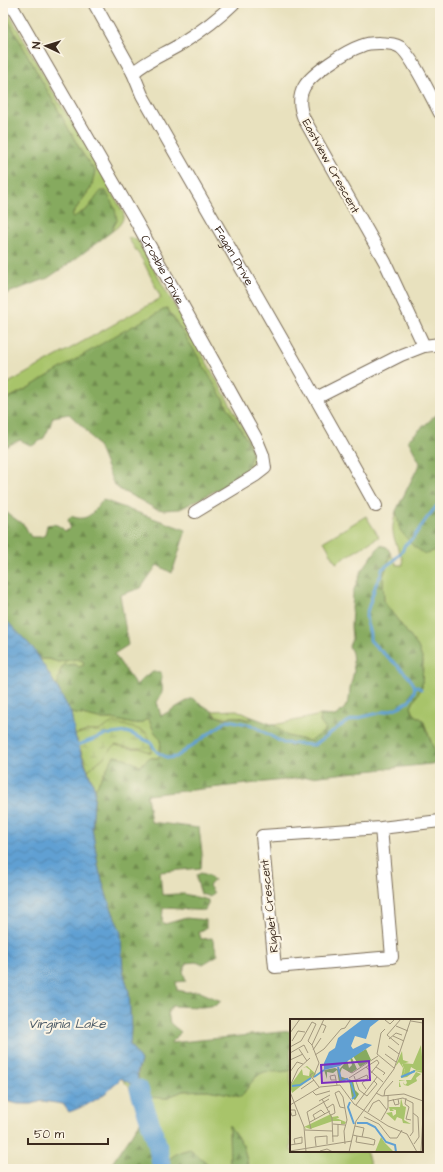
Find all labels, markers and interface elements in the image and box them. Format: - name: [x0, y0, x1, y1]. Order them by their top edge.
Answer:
- north arrow: [26, 26, 66, 66]
- text: N: [29, 41, 44, 49]
- street label: Eastview Crescent: [298, 116, 364, 217]
- street label: Fagan Drive: [210, 223, 258, 289]
- street label: Crosbie Drive: [136, 232, 188, 308]
- street label: Rigolet Crescent: [256, 858, 284, 954]
- water label: Virginia Lake: [29, 1015, 106, 1034]
- inset map: [290, 1019, 423, 1152]
- scale bar: [28, 1120, 108, 1146]
- text: 50 m: [34, 1126, 65, 1143]

